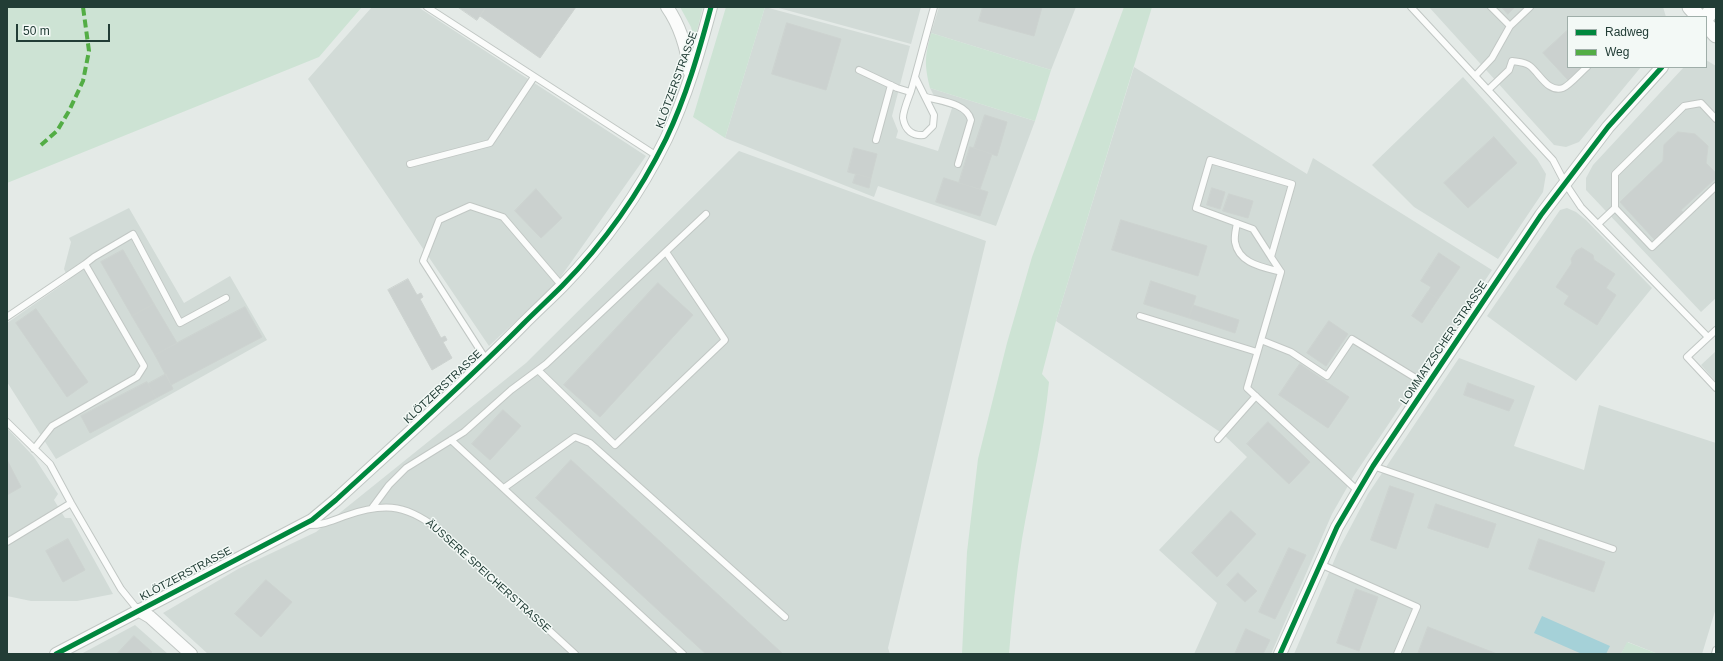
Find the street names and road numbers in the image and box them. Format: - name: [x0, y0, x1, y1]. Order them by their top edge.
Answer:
- street label: KLÖTZERSTRASSE: [653, 30, 701, 130]
- street label: LOMMATZSCHER STRASSE: [1398, 279, 1490, 407]
- street label: KLÖTZERSTRASSE: [401, 347, 485, 427]
- street label: ÄUSSERE SPEICHERSTRASSE: [423, 516, 553, 636]
- street label: KLÖTZERSTRASSE: [138, 544, 234, 604]

